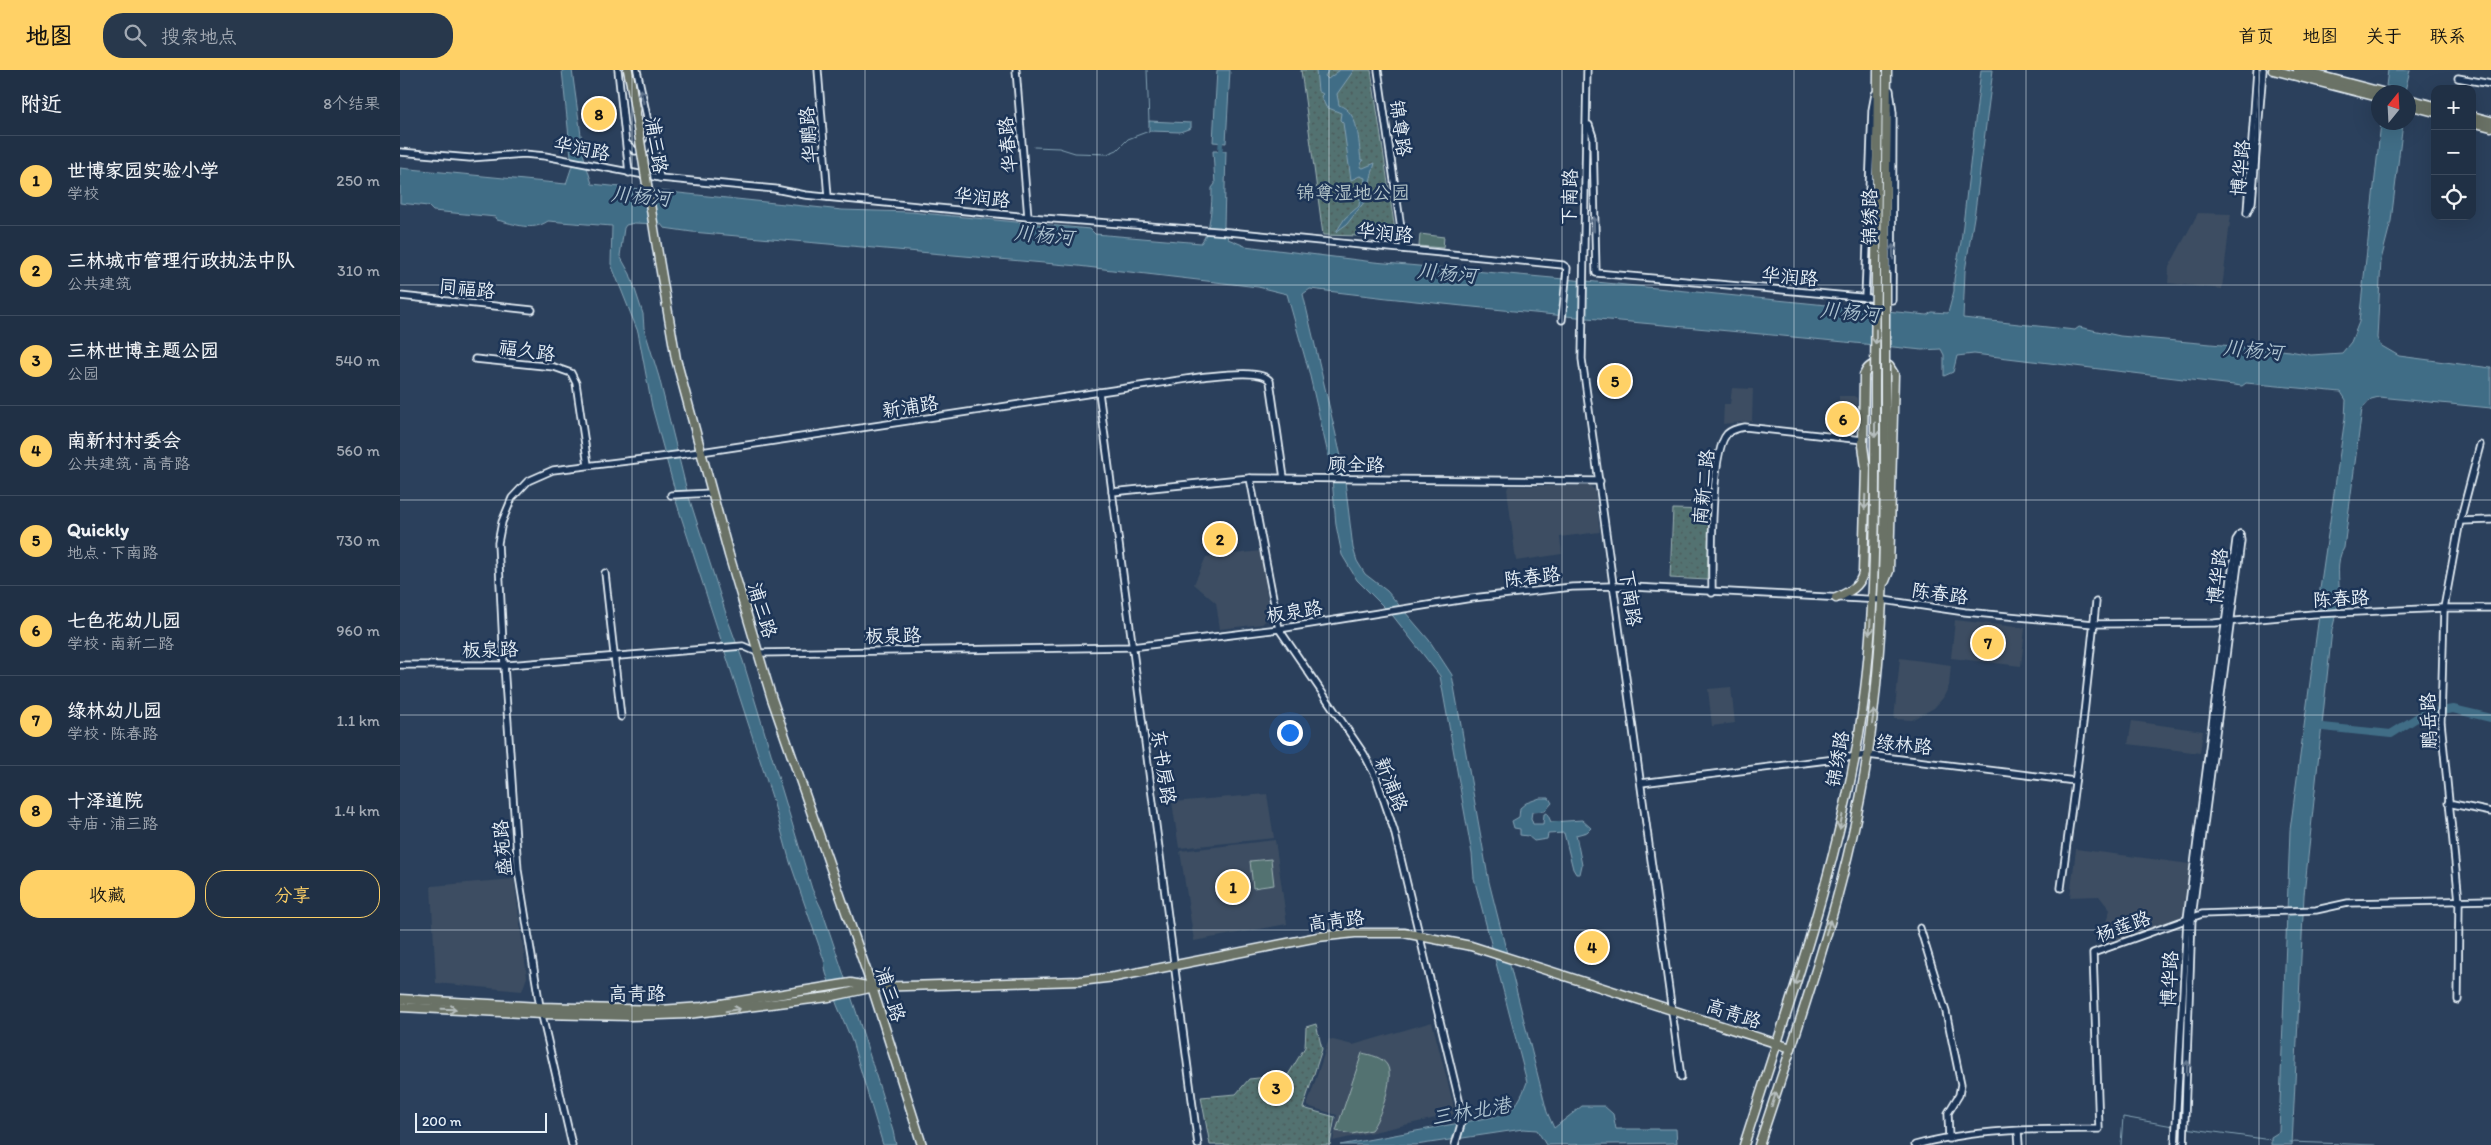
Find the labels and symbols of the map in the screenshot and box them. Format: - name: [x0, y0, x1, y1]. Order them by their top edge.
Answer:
- north arrow: [2371, 85, 2416, 130]
- one-way arrow: [637, 89, 647, 105]
- pin: 8: [583, 95, 615, 133]
- street label: 锦尊路: [1385, 98, 1416, 158]
- street label: 华鹏路: [795, 106, 822, 164]
- street label: 浦三路: [641, 115, 672, 175]
- street label: 华春路: [994, 116, 1021, 174]
- street label: 华润路: [552, 132, 612, 165]
- street label: 博华路: [2227, 139, 2254, 197]
- street label: 下南路: [1557, 168, 1582, 226]
- water label: 川杨河: [610, 181, 675, 211]
- park label: 锦尊湿地公园: [1296, 181, 1410, 204]
- street label: 华润路: [952, 183, 1012, 212]
- street label: 锦绣路: [1858, 188, 1881, 246]
- one-way arrow: [1589, 216, 1599, 232]
- street label: 华润路: [1355, 218, 1415, 247]
- water label: 川杨河: [1013, 220, 1078, 250]
- one-way arrow: [1888, 244, 1897, 260]
- water label: 川杨河: [1416, 258, 1481, 288]
- street label: 华润路: [1761, 263, 1819, 290]
- street label: 同福路: [437, 274, 497, 303]
- water label: 川杨河: [1819, 297, 1884, 327]
- one-way arrow: [1871, 328, 1881, 345]
- street label: 福久路: [497, 335, 557, 366]
- water label: 川杨河: [2222, 335, 2287, 365]
- pin: 5: [1599, 362, 1631, 400]
- street label: 新浦路: [880, 391, 940, 422]
- pin: 6: [1827, 400, 1859, 438]
- one-way arrow: [1870, 421, 1880, 437]
- street label: 南新二路: [1688, 448, 1719, 526]
- street label: 顾全路: [1327, 453, 1385, 476]
- one-way arrow: [1861, 494, 1870, 510]
- pin: 2: [1204, 520, 1236, 558]
- street label: 博华路: [2203, 546, 2232, 606]
- street label: 陈春路: [1502, 562, 1562, 591]
- street label: 下南路: [1615, 568, 1646, 628]
- street label: 陈春路: [1910, 578, 1970, 609]
- street label: 浦三路: [743, 580, 782, 641]
- street label: 陈春路: [2312, 586, 2370, 611]
- street label: 板泉路: [1264, 596, 1324, 627]
- one-way arrow: [1865, 619, 1875, 635]
- street label: 板泉路: [864, 624, 922, 647]
- pin: 7: [1972, 624, 2004, 662]
- street label: 板泉路: [461, 638, 519, 661]
- street label: 鹏岳路: [2416, 692, 2441, 750]
- one-way arrow: [1868, 709, 1878, 725]
- your location: [1277, 720, 1303, 746]
- street label: 东书房路: [1147, 728, 1180, 806]
- street label: 锦绣路: [1821, 729, 1854, 789]
- street label: 绿林路: [1874, 730, 1934, 759]
- street label: 新浦路: [1370, 753, 1413, 815]
- one-way arrow: [1836, 814, 1845, 830]
- street label: 盛苑路: [489, 819, 516, 877]
- pin: 1: [1217, 868, 1249, 906]
- street label: 高青路: [1306, 906, 1366, 935]
- street label: 杨莲路: [2092, 906, 2154, 947]
- one-way arrow: [1824, 920, 1833, 935]
- pin: 4: [1576, 928, 1608, 966]
- street label: 博华路: [2157, 950, 2182, 1008]
- street label: 浦三路: [871, 963, 910, 1025]
- one-way arrow: [1792, 970, 1801, 986]
- street label: 高青路: [608, 982, 666, 1005]
- street label: 高青路: [1703, 994, 1765, 1033]
- one-way arrow: [440, 1004, 456, 1013]
- one-way arrow: [725, 1004, 741, 1014]
- one-way arrow: [2183, 1060, 2192, 1076]
- pin: 3: [1260, 1069, 1292, 1107]
- one-way arrow: [1770, 1091, 1779, 1107]
- water label: 三林北港: [1430, 1092, 1514, 1130]
- scale bar: [415, 1110, 548, 1133]

